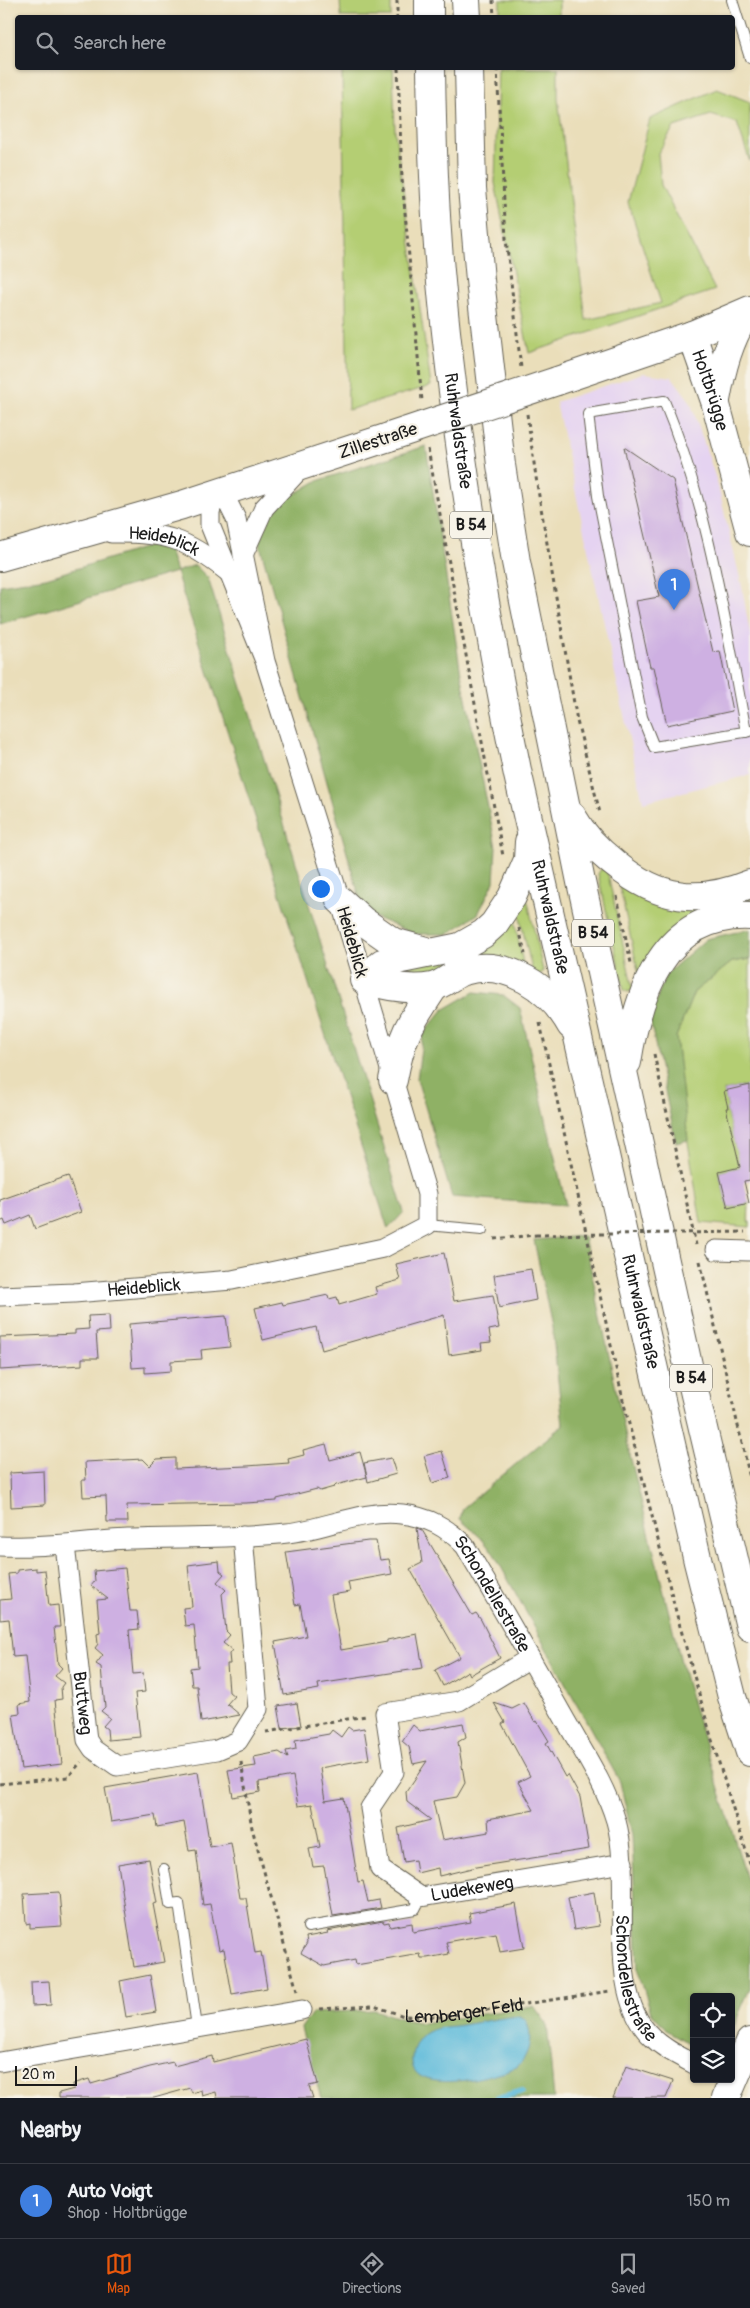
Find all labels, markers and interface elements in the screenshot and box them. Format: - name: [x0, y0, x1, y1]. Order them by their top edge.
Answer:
- search box: [15, 15, 735, 70]
- icon: search: [33, 29, 61, 57]
- text: Search here: [73, 31, 166, 55]
- street label: Holtbrügge: [686, 346, 734, 433]
- street label: Ruhrwaldstraße: [439, 371, 478, 490]
- street label: Zillestraße: [336, 417, 421, 465]
- road number: B 54: [450, 512, 492, 538]
- street label: Heideblick: [128, 521, 205, 561]
- pin: 1: [658, 569, 690, 610]
- street label: Ruhrwaldstraße: [526, 857, 575, 976]
- your location: [308, 876, 334, 902]
- street label: Heideblick: [331, 903, 373, 981]
- road number: B 54: [572, 920, 614, 946]
- street label: Ruhrwaldstraße: [616, 1252, 665, 1371]
- street label: Heideblick: [106, 1273, 182, 1302]
- road number: B 54: [670, 1365, 712, 1392]
- street label: Schondellestraße: [449, 1530, 536, 1657]
- street label: Buttweg: [68, 1670, 98, 1736]
- street label: Ludekeweg: [429, 1870, 515, 1907]
- street label: Schondellestraße: [611, 1915, 662, 2047]
- street label: Lemberger Feld: [404, 1993, 525, 2028]
- map controls: [690, 1993, 735, 2083]
- button: locate: [690, 1993, 735, 2038]
- button: layers: [690, 2038, 735, 2083]
- scale bar: [15, 2063, 78, 2086]
- text: 20 m: [22, 2066, 55, 2083]
- text: Nearby: [20, 2117, 81, 2144]
- text: Auto Voigt: [67, 2179, 152, 2203]
- text: 1: [33, 2191, 39, 2211]
- text: 150 m: [686, 2191, 730, 2211]
- text: Shop · Holtbrügge: [67, 2203, 187, 2223]
- tab: Map: [105, 2250, 133, 2297]
- tab: Directions: [342, 2250, 401, 2297]
- tab: Saved: [611, 2250, 645, 2297]

